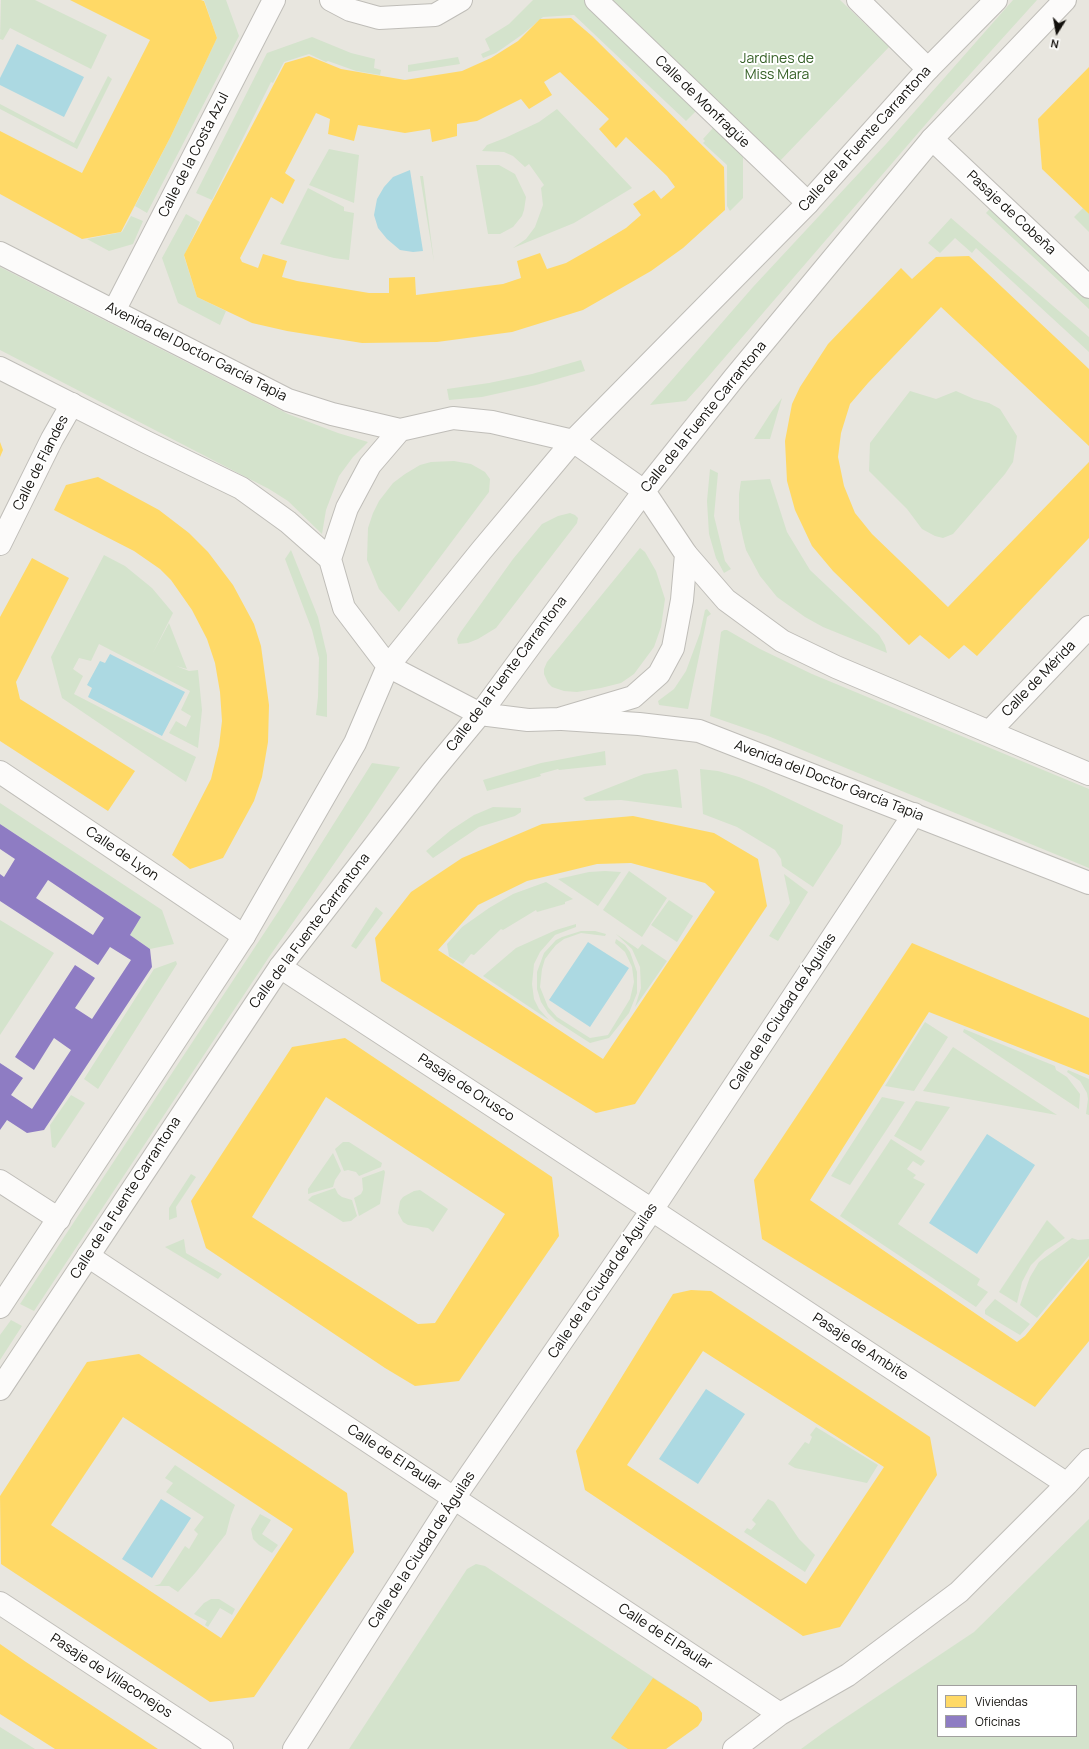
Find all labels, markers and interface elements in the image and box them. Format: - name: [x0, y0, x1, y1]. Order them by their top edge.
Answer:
- north arrow: [1037, 12, 1077, 52]
- text: N: [1049, 36, 1060, 52]
- park label: Jardines de Miss Mara: [740, 51, 814, 84]
- street label: Calle de Monfragüe: [651, 52, 753, 152]
- street label: Calle de la Fuente Carrantona: [795, 63, 935, 215]
- street label: Calle de la Costa Azul: [155, 90, 233, 220]
- street label: Pasaje de Cobeña: [963, 167, 1059, 259]
- street label: Avenida del Doctor García Tapia: [102, 299, 290, 405]
- street label: Calle de la Fuente Carrantona: [638, 338, 770, 496]
- street label: Calle de Flandes: [10, 413, 72, 513]
- street label: Calle de la Fuente Carrantona: [443, 593, 571, 755]
- street label: Calle de Mérida: [999, 638, 1079, 720]
- street label: Avenida del Doctor García Tapia: [732, 737, 926, 825]
- street label: Calle de Lyon: [82, 823, 162, 885]
- street label: Calle de la Fuente Carrantona: [246, 850, 374, 1012]
- street label: Calle de la Ciudad de Águilas: [726, 930, 840, 1094]
- street label: Pasaje de Orusco: [415, 1051, 517, 1125]
- street label: Calle de la Fuente Carrantona: [67, 1114, 185, 1282]
- street label: Calle de la Ciudad de Águilas: [545, 1200, 661, 1362]
- street label: Pasaje de Ambite: [809, 1310, 911, 1384]
- street label: Calle de El Paular: [344, 1421, 444, 1495]
- street label: Calle de la Ciudad de Águilas: [365, 1468, 479, 1632]
- street label: Calle de El Paular: [615, 1600, 715, 1674]
- street label: Pasaje de Villaconejos: [47, 1630, 175, 1722]
- legend: [937, 1685, 1077, 1737]
- text: Viviendas: [975, 1693, 1028, 1710]
- text: Oficinas: [975, 1713, 1020, 1730]

